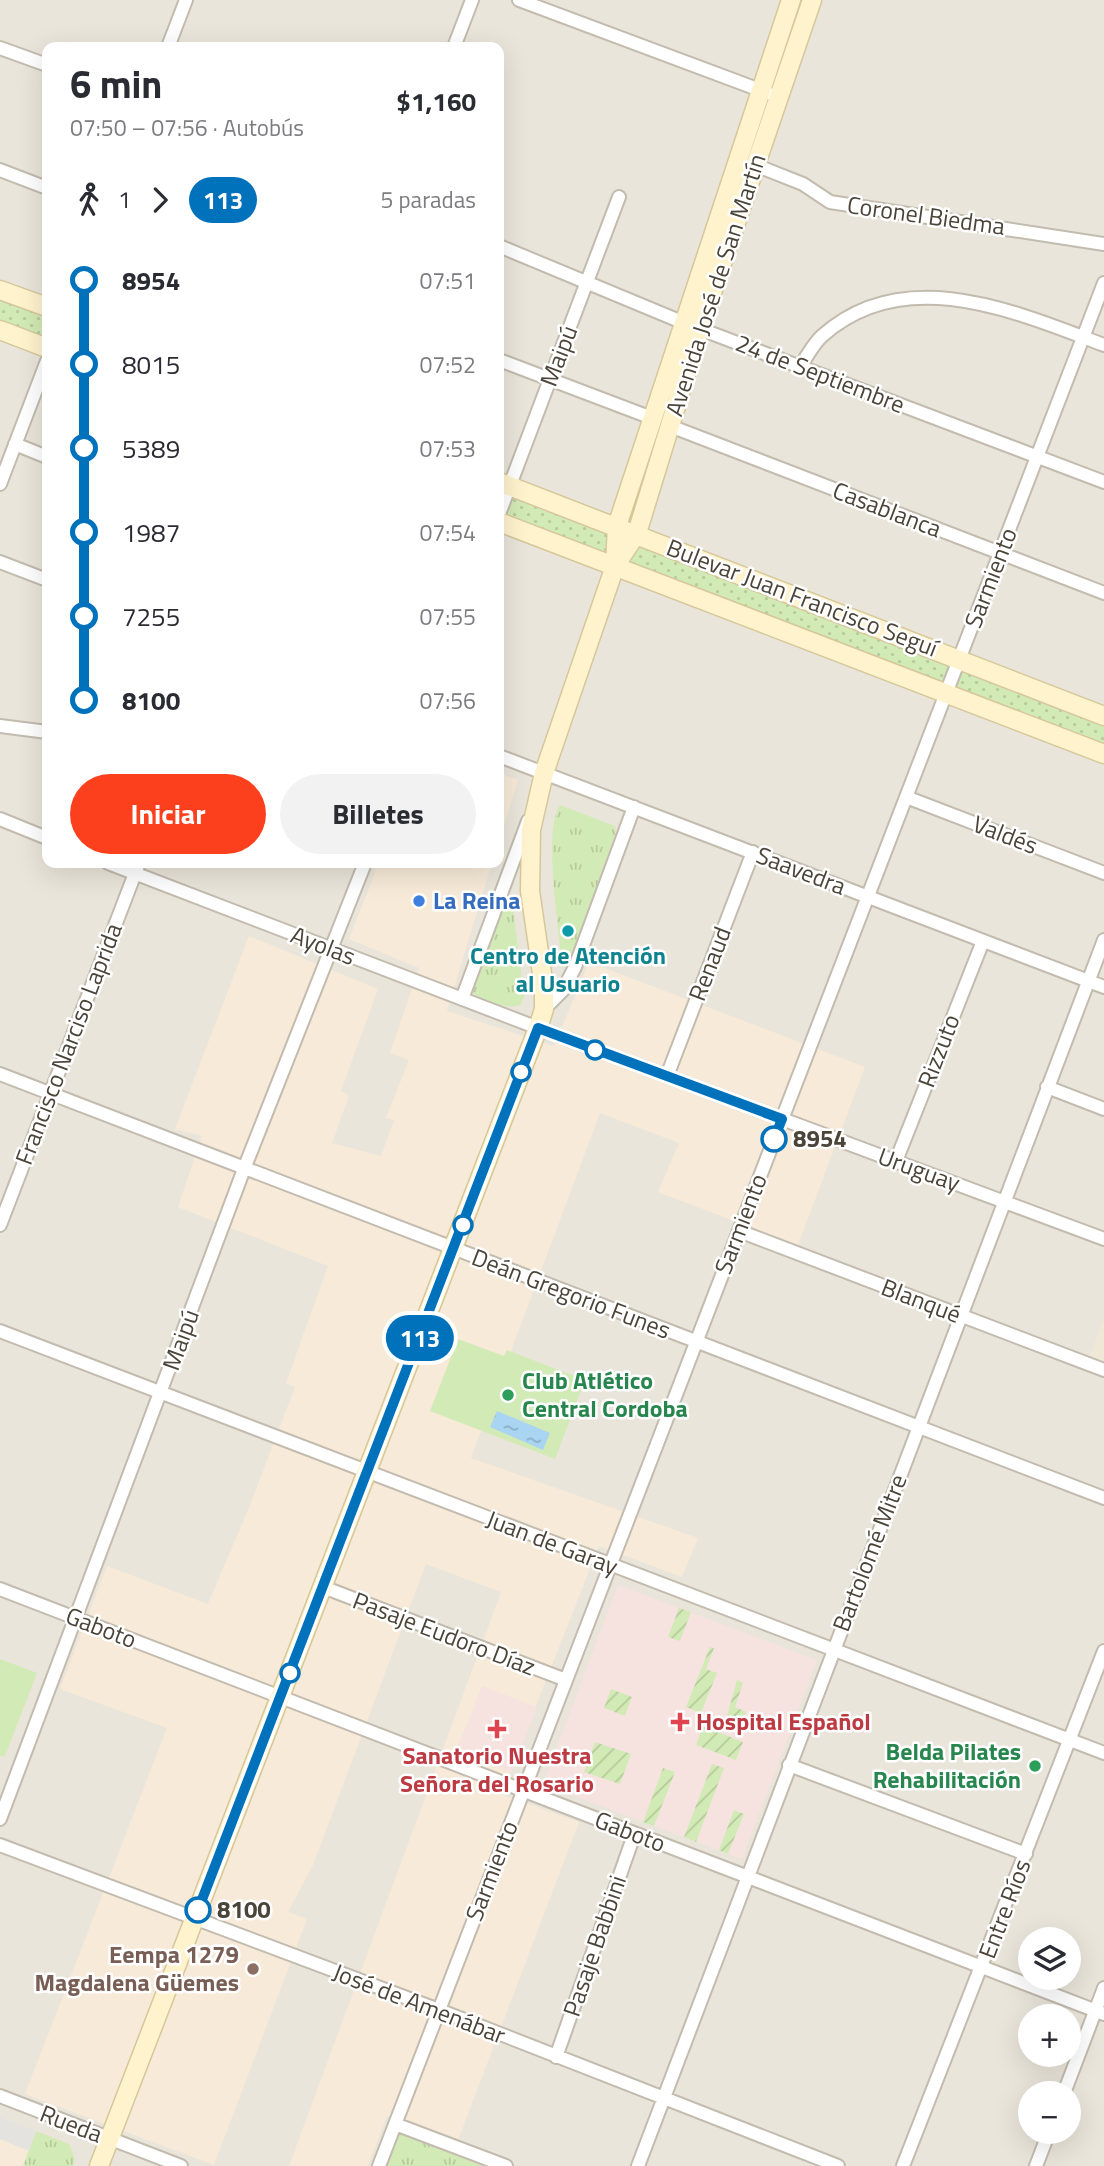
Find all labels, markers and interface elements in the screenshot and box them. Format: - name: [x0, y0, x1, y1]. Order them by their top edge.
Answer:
- text: 6 min: [70, 55, 162, 113]
- text: $1,160: [396, 82, 476, 121]
- text: 07:50 – 07:56 · Autobús: [70, 110, 304, 145]
- street label: Avenida José de San Martín: [656, 149, 774, 420]
- icon: walk: [70, 181, 108, 219]
- icon: forward: [141, 181, 179, 219]
- text: 1: [118, 182, 131, 217]
- text: 113: [203, 182, 243, 218]
- text: 5 paradas: [381, 182, 476, 217]
- street label: Coronel Biedma: [845, 186, 1007, 244]
- text: 8954: [122, 261, 180, 300]
- text: 07:51: [419, 263, 476, 298]
- street label: Maipú: [530, 320, 586, 391]
- street label: 24 de Septiembre: [731, 324, 910, 422]
- text: 8015: [122, 345, 180, 384]
- text: 07:52: [419, 347, 476, 382]
- text: 5389: [122, 429, 180, 468]
- text: 07:53: [419, 431, 476, 466]
- street label: Casablanca: [828, 472, 947, 546]
- text: 1987: [122, 513, 180, 552]
- text: 07:54: [419, 515, 476, 550]
- street label: Sarmiento: [955, 522, 1026, 633]
- street label: Bulevar Juan Francisco Seguí: [662, 529, 945, 666]
- text: 7255: [122, 597, 180, 636]
- text: 07:55: [419, 599, 476, 634]
- text: 8100: [122, 681, 180, 720]
- text: 07:56: [419, 683, 476, 718]
- button: Iniciar: [70, 774, 266, 854]
- button: Billetes: [280, 774, 476, 854]
- street label: Valdés: [968, 805, 1043, 863]
- street label: Saavedra: [751, 837, 851, 904]
- place label: La Reina: [433, 882, 521, 918]
- marker: La Reina: [411, 893, 427, 909]
- street label: Ayolas: [286, 916, 361, 974]
- street label: Francisco Narciso Laprida: [5, 918, 131, 1170]
- street label: Renaud: [678, 921, 740, 1006]
- marker: Centro de Atención al Usuario: [560, 923, 576, 939]
- place label: Centro de Atención al Usuario: [470, 937, 666, 1001]
- street label: Rizzuto: [908, 1009, 968, 1092]
- unlabelled marker: [585, 1040, 605, 1060]
- unlabelled marker: [511, 1062, 531, 1082]
- place label: 8954: [793, 1120, 847, 1156]
- marker: 8954: [761, 1126, 787, 1152]
- street label: Uruguay: [873, 1138, 966, 1201]
- street label: Sarmiento: [705, 1168, 776, 1279]
- unlabelled marker: [453, 1215, 473, 1235]
- street label: Deán Gregorio Funes: [467, 1239, 676, 1348]
- street label: Blanqué: [876, 1268, 966, 1332]
- street label: Maipú: [152, 1304, 208, 1375]
- line badge: 113: [380, 1315, 460, 1361]
- text: 113: [400, 1320, 440, 1356]
- place label: Club Atlético Central Cordoba: [522, 1362, 688, 1426]
- marker: Club Atlético Central Cordoba: [500, 1387, 516, 1403]
- street label: Bartolomé Mitre: [823, 1469, 916, 1637]
- street label: Juan de Garay: [481, 1500, 624, 1584]
- street label: Pasaje Eudoro Díaz: [348, 1582, 541, 1684]
- street label: Gaboto: [61, 1597, 142, 1657]
- unlabelled marker: [280, 1663, 300, 1683]
- place label: Hospital Español: [696, 1703, 871, 1739]
- marker: Hospital Español: [670, 1712, 690, 1732]
- marker: Sanatorio Nuestra Señora del Rosario: [487, 1719, 507, 1739]
- place label: Belda Pilates Rehabilitación: [873, 1733, 1021, 1797]
- place label: Sanatorio Nuestra Señora del Rosario: [400, 1737, 594, 1801]
- marker: Belda Pilates Rehabilitación: [1027, 1758, 1043, 1774]
- street label: Gaboto: [590, 1801, 671, 1861]
- street label: Sarmiento: [456, 1815, 527, 1926]
- street label: Entre Ríos: [969, 1854, 1039, 1964]
- street label: Pasaje Babbini: [553, 1870, 635, 2021]
- place label: 8100: [217, 1891, 271, 1927]
- marker: 8100: [185, 1897, 211, 1923]
- map controls: [1018, 1927, 1081, 2144]
- button: layers: [1018, 1927, 1081, 1990]
- place label: Eempa 1279 Magdalena Güemes: [34, 1936, 239, 2000]
- street label: José de Amenábar: [328, 1954, 511, 2053]
- marker: Eempa 1279 Magdalena Güemes: [245, 1961, 261, 1977]
- button: +: [1018, 2004, 1081, 2067]
- button: −: [1018, 2081, 1081, 2144]
- street label: Rueda: [35, 2095, 108, 2151]

